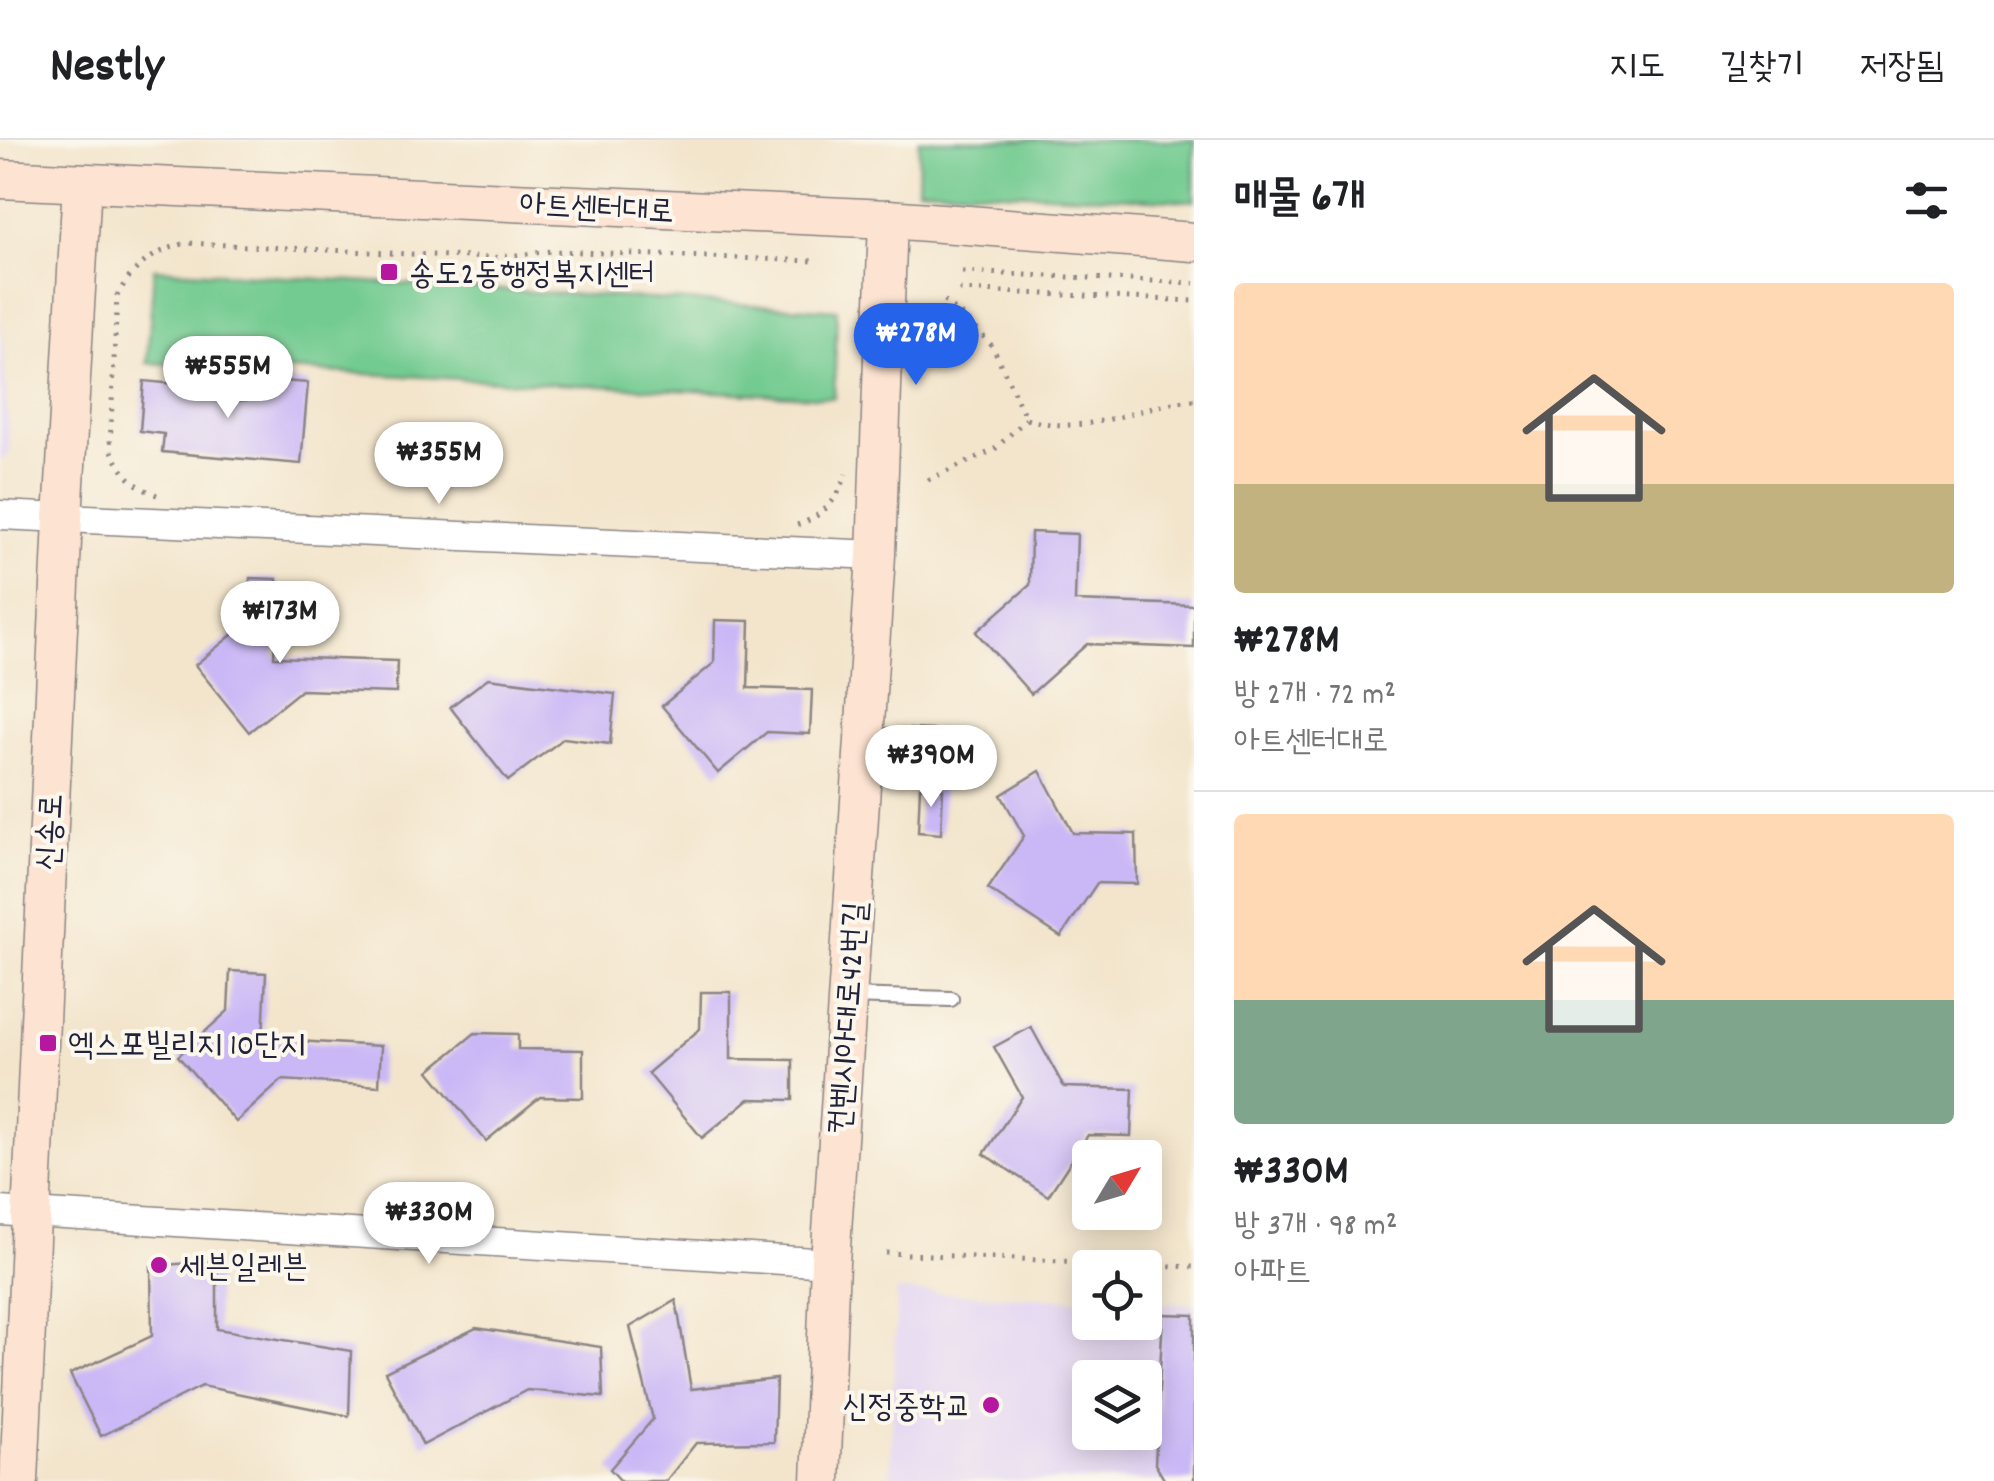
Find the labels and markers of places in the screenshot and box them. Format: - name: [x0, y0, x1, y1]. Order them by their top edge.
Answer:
- place label: 송도2동행정복지센터: [409, 254, 655, 300]
- marker: 송도2동행정복지센터: [378, 261, 400, 283]
- pin: ₩278M: [846, 303, 986, 388]
- pin: ₩555M: [158, 336, 298, 421]
- pin: ₩355M: [369, 422, 509, 507]
- pin: ₩173M: [210, 581, 350, 666]
- pin: ₩390M: [861, 725, 1001, 810]
- place label: 엑스포빌리지 10단지: [68, 1025, 306, 1071]
- marker: 엑스포빌리지 10단지: [37, 1032, 59, 1054]
- pin: ₩330M: [359, 1182, 499, 1267]
- place label: 세븐일레븐: [179, 1247, 308, 1293]
- marker: 세븐일레븐: [148, 1254, 170, 1276]
- place label: 신정중학교: [842, 1387, 971, 1433]
- marker: 신정중학교: [980, 1394, 1002, 1416]

